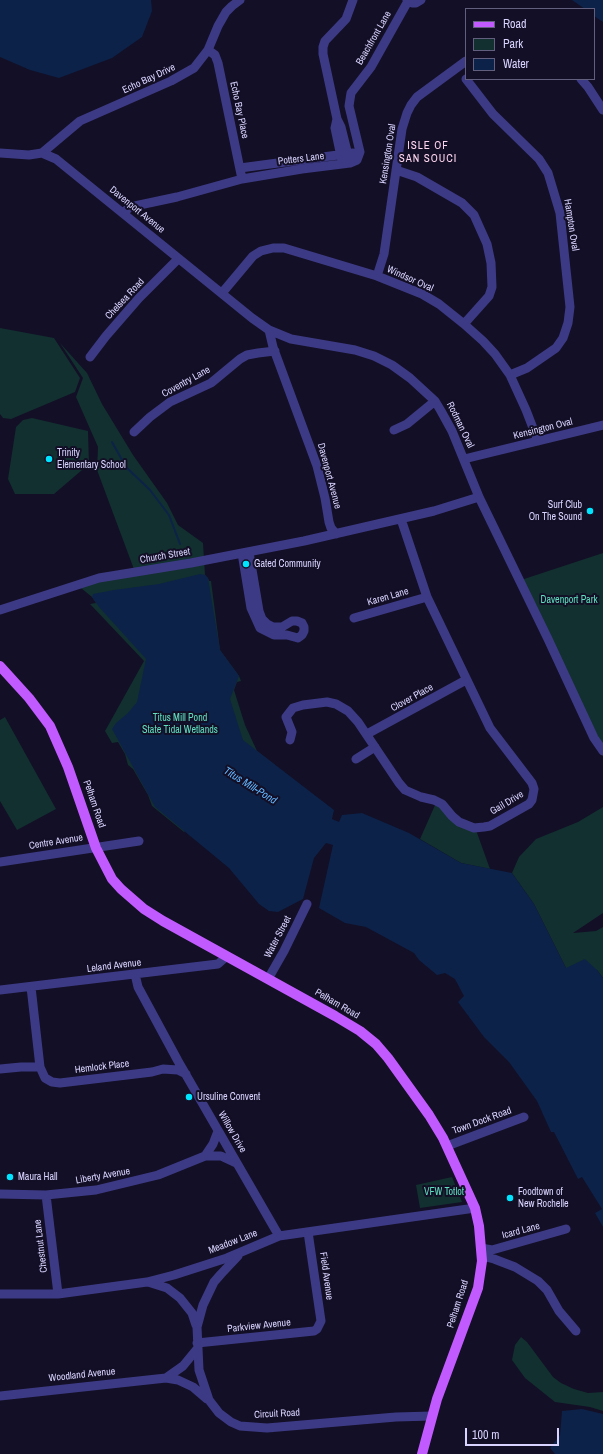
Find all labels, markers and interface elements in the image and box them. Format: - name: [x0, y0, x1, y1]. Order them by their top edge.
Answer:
- legend: [465, 8, 595, 80]
- street label: Beachfront Lane: [354, 9, 394, 67]
- text: Road: [503, 16, 527, 32]
- text: Park: [503, 36, 523, 52]
- text: Water: [503, 56, 529, 72]
- street label: Echo Bay Drive: [121, 62, 177, 96]
- street label: Echo Bay Place: [227, 80, 251, 140]
- street label: Kensington Oval: [377, 123, 399, 185]
- district label: ISLE OF SAN SOUCI: [399, 139, 457, 165]
- street label: Potters Lane: [277, 150, 325, 168]
- street label: Davenport Avenue: [107, 184, 167, 236]
- street label: Hampton Oval: [561, 198, 581, 252]
- street label: Windsor Oval: [385, 263, 435, 295]
- street label: Chelsea Road: [103, 276, 147, 322]
- street label: Coventry Lane: [160, 364, 212, 400]
- street label: Rodman Oval: [444, 400, 476, 450]
- street label: Kensington Oval: [512, 416, 574, 442]
- street label: Davenport Avenue: [314, 442, 344, 510]
- place label: Trinity Elementary School: [57, 447, 126, 470]
- marker: Trinity Elementary School: [44, 454, 54, 464]
- place label: Surf Club On The Sound: [529, 499, 582, 522]
- marker: Surf Club On The Sound: [585, 506, 595, 516]
- street label: Church Street: [139, 546, 191, 566]
- place label: Gated Community: [254, 558, 321, 570]
- marker: Gated Community: [241, 559, 251, 569]
- street label: Karen Lane: [366, 585, 410, 609]
- park label: Davenport Park: [541, 594, 597, 606]
- street label: Clover Place: [389, 681, 435, 715]
- park label: Titus Mill Pond State Tidal Wetlands: [142, 712, 218, 736]
- water label: Titus Mill-Pond: [221, 764, 279, 808]
- street label: Pelham Road: [80, 779, 108, 829]
- street label: Gail Drive: [488, 788, 526, 818]
- street label: Centre Avenue: [28, 832, 84, 852]
- street label: Water Street: [262, 914, 294, 960]
- street label: Leland Avenue: [86, 957, 142, 975]
- street label: Pelham Road: [312, 986, 362, 1022]
- street label: Hemlock Place: [74, 1058, 130, 1076]
- place label: Ursuline Convent: [197, 1091, 260, 1103]
- marker: Ursuline Convent: [184, 1092, 194, 1102]
- street label: Town Dock Road: [451, 1105, 513, 1137]
- street label: Willow Drive: [215, 1109, 249, 1155]
- street label: Liberty Avenue: [75, 1165, 131, 1187]
- place label: Maura Hall: [18, 1171, 58, 1183]
- marker: Maura Hall: [5, 1172, 15, 1182]
- park label: VFW Totlot: [424, 1186, 464, 1198]
- place label: Foodtown of New Rochelle: [518, 1186, 569, 1210]
- marker: Foodtown of New Rochelle: [505, 1193, 515, 1203]
- street label: Chestnut Lane: [32, 1219, 50, 1273]
- street label: Icard Lane: [501, 1220, 541, 1242]
- street label: Meadow Lane: [207, 1227, 259, 1257]
- street label: Field Avenue: [317, 1251, 335, 1301]
- street label: Pelham Road: [445, 1279, 471, 1329]
- street label: Parkview Avenue: [227, 1317, 291, 1335]
- street label: Woodland Avenue: [48, 1366, 116, 1384]
- street label: Circuit Road: [254, 1407, 300, 1421]
- scale bar: [467, 1420, 561, 1446]
- text: 100 m: [472, 1427, 499, 1443]

